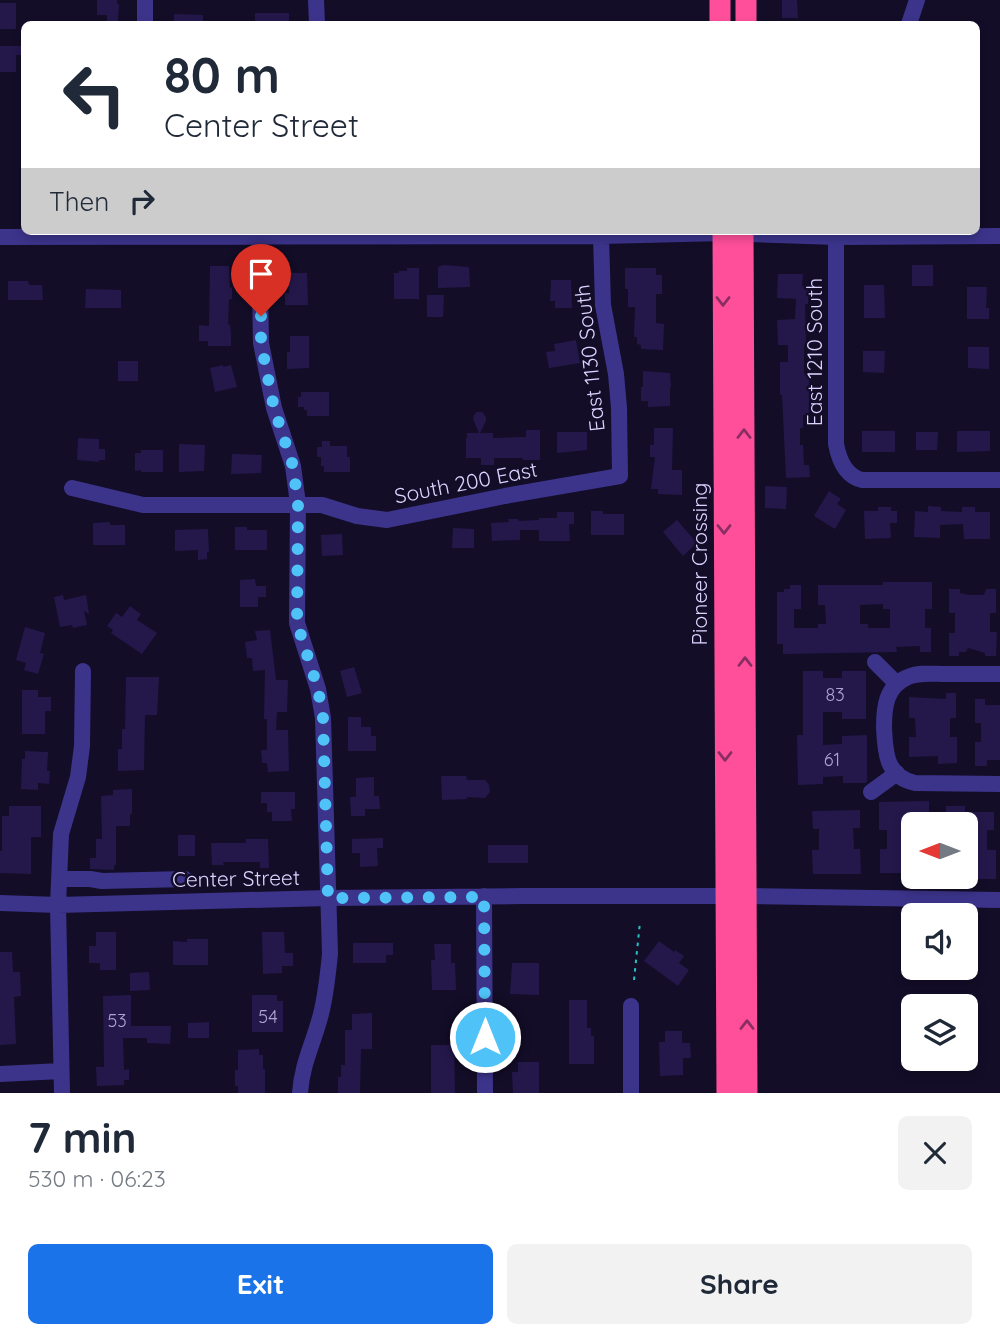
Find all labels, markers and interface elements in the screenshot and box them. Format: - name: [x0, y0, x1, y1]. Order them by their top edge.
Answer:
- text: 80 m: [164, 44, 280, 105]
- icon: left: [49, 49, 140, 140]
- text: Center Street: [164, 105, 359, 145]
- icon: right: [123, 182, 161, 220]
- text: Then: [49, 185, 109, 218]
- pin: [231, 244, 291, 316]
- icon: arrive: [242, 255, 280, 293]
- street label: East 1210 South: [801, 278, 827, 426]
- street label: East 1130 South: [568, 283, 610, 433]
- one-way arrow: [715, 297, 731, 307]
- one-way arrow: [736, 428, 752, 439]
- street label: South 200 East: [392, 455, 540, 509]
- street label: Pioneer Crossing: [686, 483, 712, 645]
- one-way arrow: [716, 524, 732, 535]
- one-way arrow: [737, 656, 753, 666]
- house number: 83: [825, 683, 845, 706]
- house number: 61: [824, 748, 840, 771]
- one-way arrow: [717, 752, 733, 762]
- north arrow: [901, 812, 978, 889]
- map controls: [901, 812, 978, 1071]
- street label: Center Street: [172, 864, 300, 892]
- button: sound: [901, 903, 978, 980]
- button: layers: [901, 994, 978, 1071]
- position arrow: [448, 1000, 522, 1074]
- house number: 54: [258, 1005, 278, 1028]
- house number: 53: [107, 1009, 127, 1032]
- one-way arrow: [739, 1019, 755, 1030]
- text: 7 min: [28, 1111, 137, 1164]
- button: close: [898, 1116, 972, 1190]
- text: 530 m · 06:23: [28, 1164, 166, 1193]
- button: Exit: [28, 1244, 493, 1324]
- button: Share: [507, 1244, 972, 1324]

